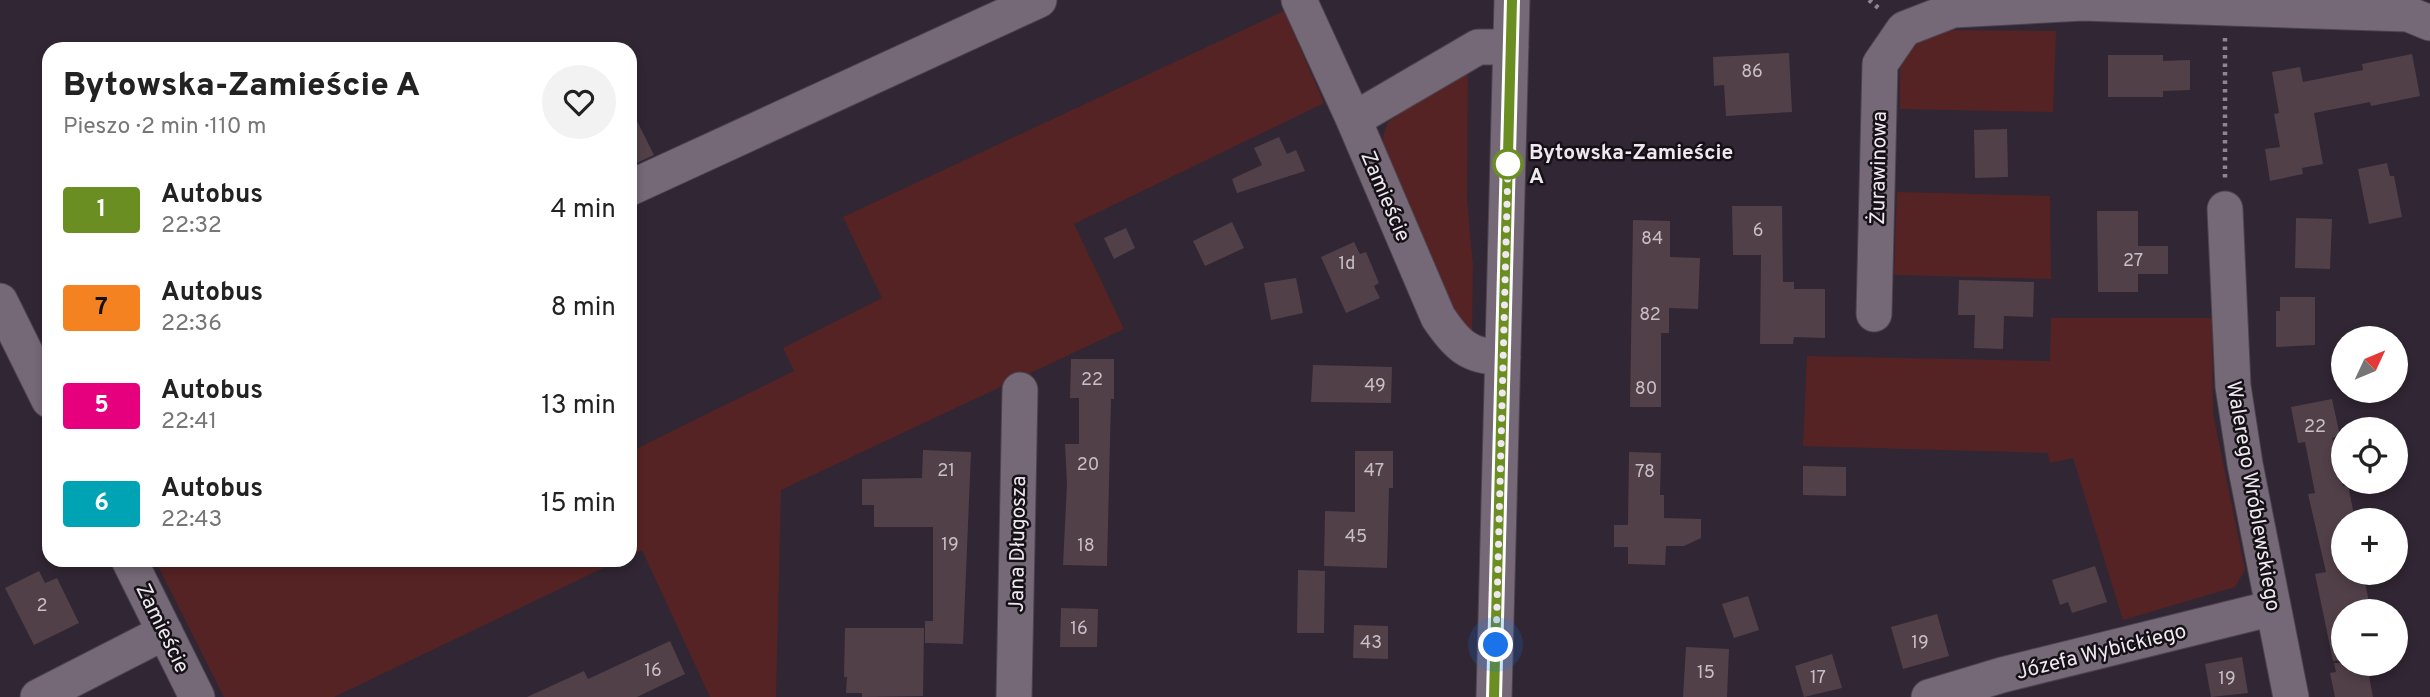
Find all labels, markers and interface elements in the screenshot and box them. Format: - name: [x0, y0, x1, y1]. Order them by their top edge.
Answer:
- house number: 86: [1741, 61, 1763, 84]
- button: heart: [542, 65, 616, 139]
- text: Bytowska-Zamieście A: [63, 66, 420, 108]
- street label: Żurawinowa: [1865, 111, 1894, 225]
- text: Pieszo · 2 min · 110 m: [63, 113, 266, 142]
- place label: Bytowska-Zamieście A: [1529, 140, 1733, 191]
- street label: Zamieście: [1353, 147, 1416, 246]
- marker: Bytowska-Zamieście A: [1493, 149, 1523, 179]
- text: Autobus: [161, 179, 263, 212]
- text: 4 min: [550, 194, 616, 227]
- text: 1: [97, 195, 106, 225]
- text: 22:32: [161, 212, 222, 241]
- house number: 6: [1753, 220, 1763, 243]
- house number: 84: [1641, 228, 1663, 251]
- house number: 27: [2123, 250, 2143, 273]
- house number: 1d: [1339, 253, 1355, 276]
- text: Autobus: [161, 277, 263, 310]
- text: 8 min: [551, 292, 616, 325]
- text: 7: [95, 293, 108, 323]
- house number: 82: [1639, 304, 1661, 327]
- text: 22:36: [161, 310, 222, 339]
- north arrow: [2331, 326, 2408, 402]
- map controls: [2331, 326, 2408, 676]
- house number: 22: [1081, 369, 1103, 392]
- text: Autobus: [161, 375, 263, 408]
- house number: 49: [1364, 375, 1386, 398]
- house number: 80: [1635, 378, 1657, 401]
- street label: Walerego Wróblewskiego: [2219, 379, 2286, 613]
- text: 13 min: [541, 390, 616, 423]
- text: 5: [94, 391, 109, 421]
- text: 22:41: [161, 408, 217, 437]
- house number: 22: [2304, 416, 2326, 439]
- button: locate: [2331, 417, 2408, 494]
- house number: 20: [1077, 454, 1099, 477]
- house number: 21: [937, 460, 955, 483]
- house number: 47: [1364, 460, 1384, 483]
- house number: 78: [1635, 461, 1655, 484]
- text: Autobus: [161, 473, 263, 506]
- street label: Jana Długosza: [1004, 475, 1033, 613]
- text: 15 min: [541, 488, 616, 521]
- text: 6: [94, 489, 109, 519]
- text: 22:43: [161, 506, 222, 535]
- button: +: [2331, 508, 2408, 585]
- house number: 45: [1345, 526, 1367, 549]
- house number: 19: [941, 534, 959, 557]
- house number: 18: [1077, 535, 1095, 558]
- street label: Zamieście: [128, 580, 195, 678]
- house number: 2: [36, 595, 48, 618]
- button: −: [2331, 599, 2408, 676]
- house number: 16: [1070, 618, 1088, 641]
- street label: Józefa Wybickiego: [2013, 618, 2189, 687]
- your location: [1478, 627, 1513, 662]
- house number: 43: [1360, 632, 1382, 655]
- house number: 19: [1911, 632, 1929, 655]
- house number: 16: [644, 660, 662, 683]
- house number: 15: [1697, 662, 1715, 685]
- house number: 17: [1810, 667, 1826, 690]
- house number: 19: [2218, 668, 2236, 691]

